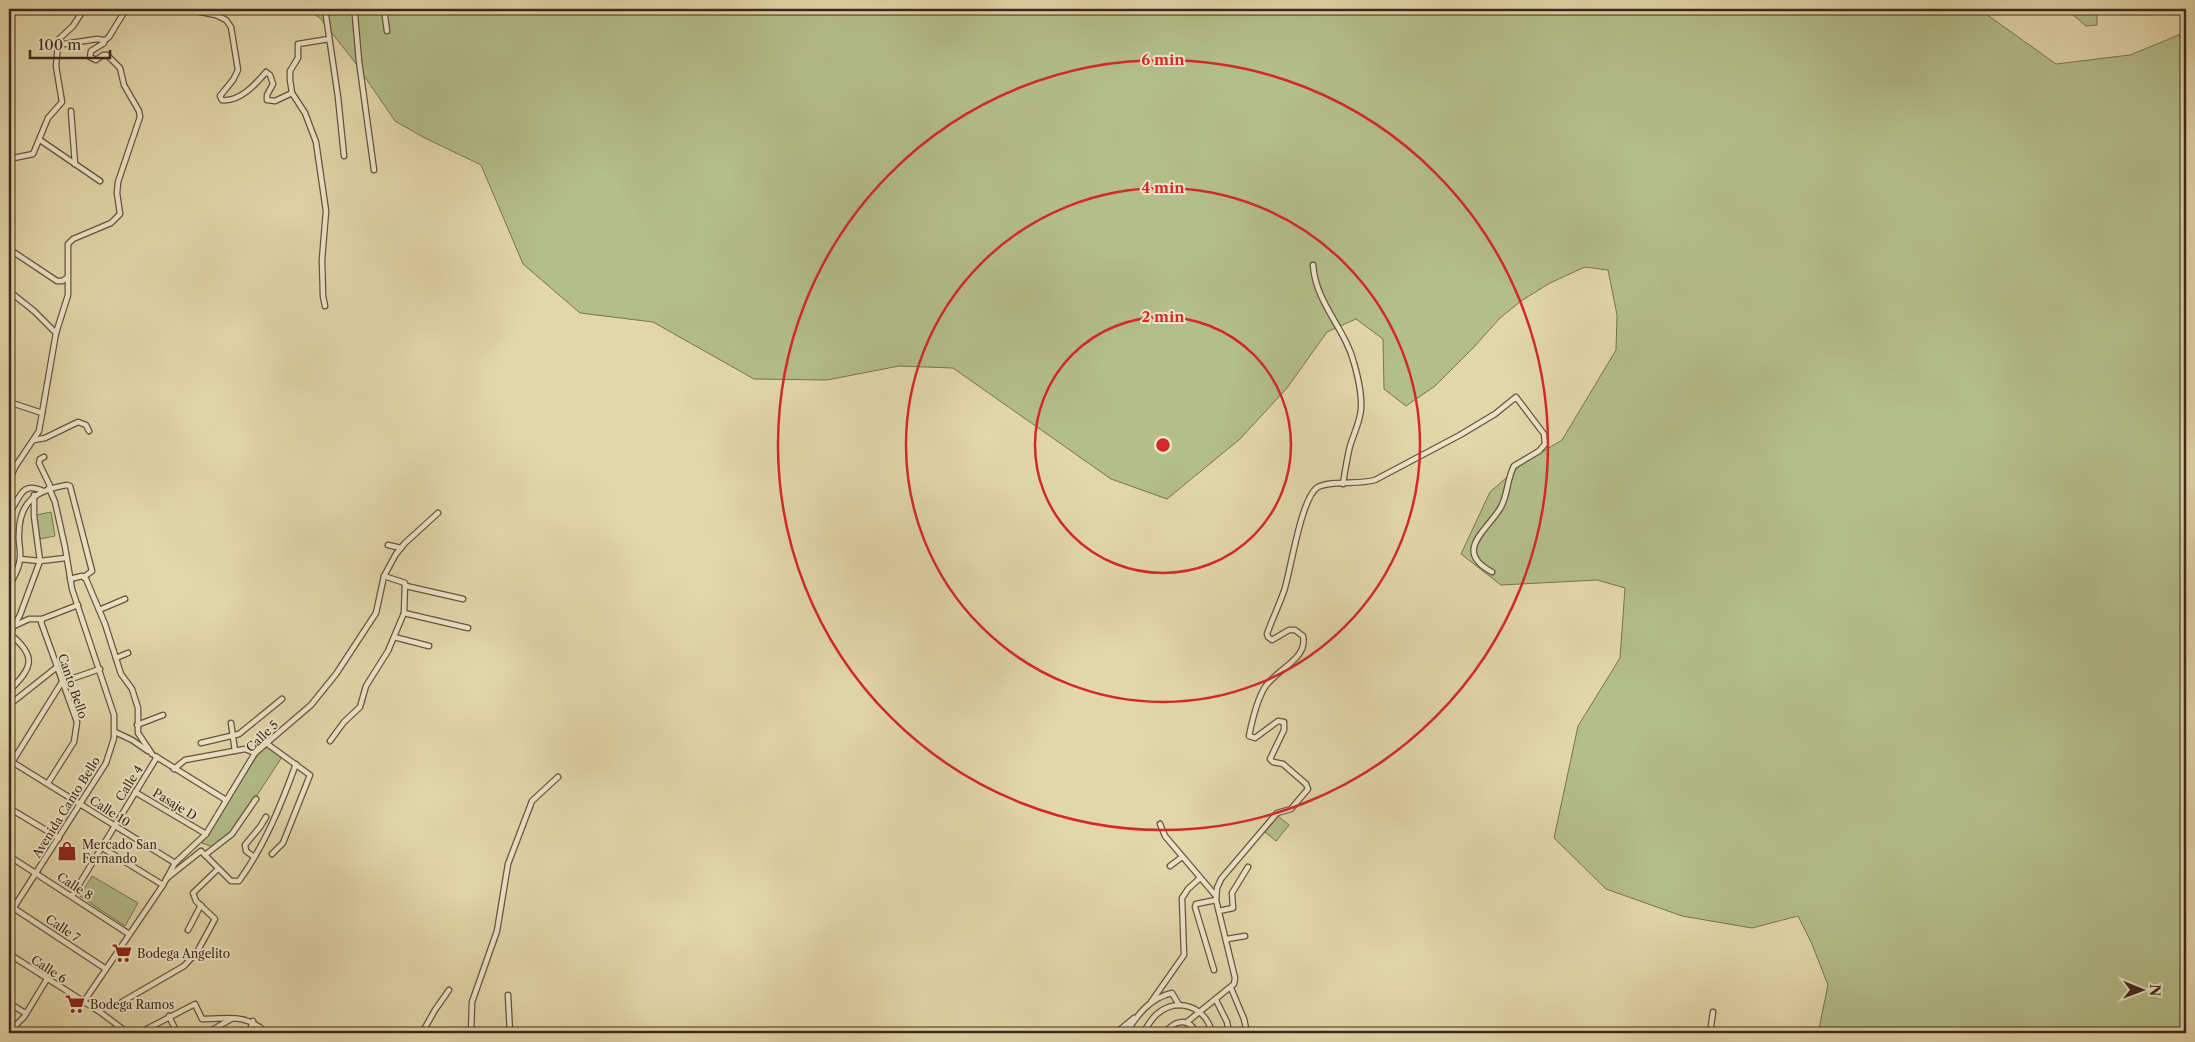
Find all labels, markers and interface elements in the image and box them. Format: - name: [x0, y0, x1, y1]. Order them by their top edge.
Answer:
- scale bar: [30, 28, 110, 60]
- text: 100 m: [38, 35, 81, 54]
- text: 6 min: [1141, 50, 1185, 69]
- text: 4 min: [1141, 178, 1185, 197]
- text: 2 min: [1141, 307, 1185, 326]
- centre of rings: [1154, 436, 1172, 454]
- street label: Canto Bello: [55, 652, 91, 720]
- street label: Calle 5: [243, 717, 281, 755]
- street label: Avenida Canto Bello: [28, 754, 103, 861]
- street label: Calle 4: [112, 762, 146, 804]
- street label: Pasaje D: [150, 785, 200, 823]
- street label: Calle 10: [87, 792, 133, 830]
- place label: Mercado San Fernando: [82, 837, 157, 866]
- shop icon: Mercado San Fernando: [56, 840, 78, 862]
- street label: Calle 8: [54, 869, 96, 903]
- street label: Calle 7: [43, 911, 83, 945]
- supermarket icon: Bodega Angelito: [111, 942, 133, 964]
- place label: Bodega Angelito: [137, 946, 230, 961]
- street label: Calle 6: [28, 952, 70, 986]
- north arrow: [2118, 964, 2168, 1014]
- text: N: [2146, 984, 2164, 996]
- supermarket icon: Bodega Ramos: [64, 993, 86, 1015]
- place label: Bodega Ramos: [90, 997, 174, 1012]

